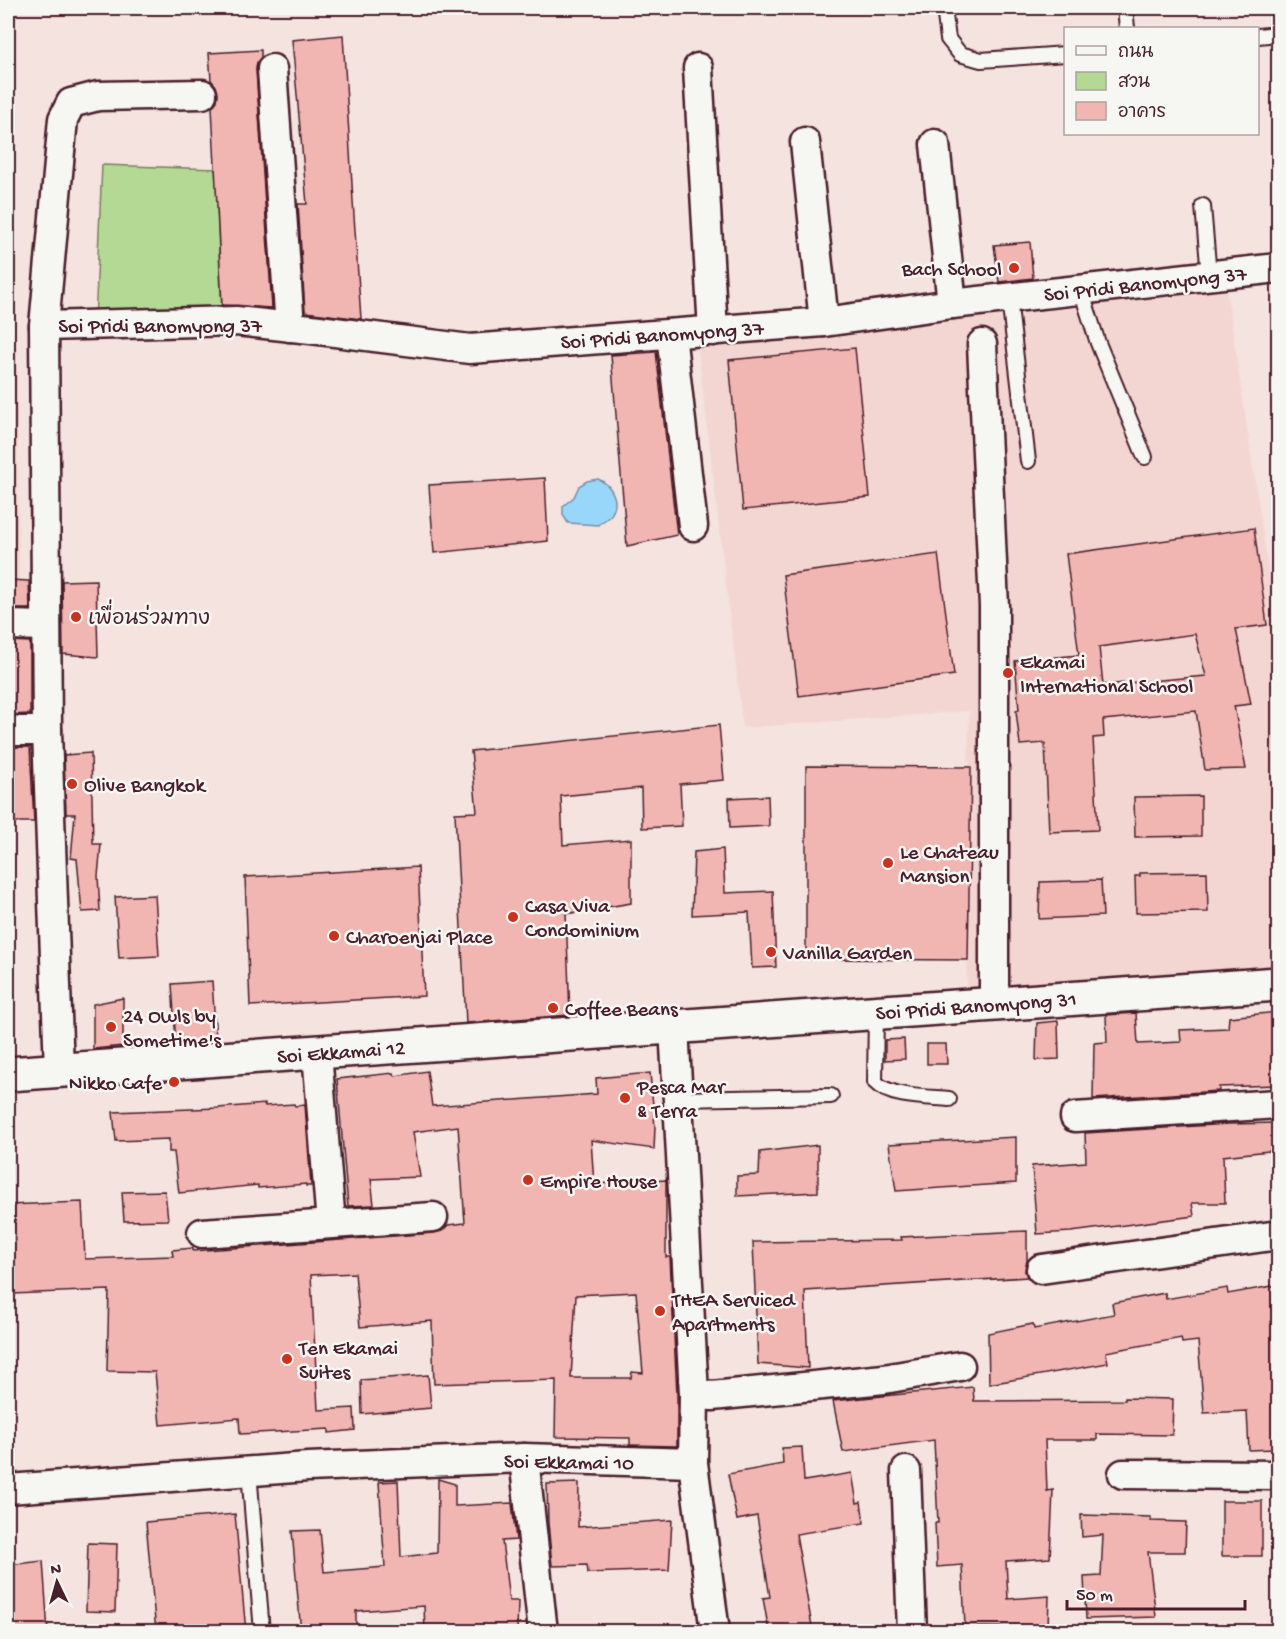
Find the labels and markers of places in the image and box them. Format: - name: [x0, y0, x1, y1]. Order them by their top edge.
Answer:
- place label: Bach School: [901, 259, 1002, 284]
- marker: Bach School: [1007, 261, 1021, 275]
- place label: เพื่อนร่วมทาง: [88, 599, 210, 633]
- marker: เพื่อนร่วมทาง: [69, 610, 83, 624]
- place label: Ekamai International School: [1020, 652, 1193, 701]
- marker: Ekamai International School: [1001, 666, 1015, 680]
- place label: Olive Bangkok: [84, 775, 207, 800]
- marker: Olive Bangkok: [65, 777, 79, 791]
- place label: Le Chateau Mansion: [900, 842, 999, 891]
- marker: Le Chateau Mansion: [881, 856, 895, 870]
- place label: Casa Viva Condominium: [525, 896, 639, 945]
- marker: Casa Viva Condominium: [506, 910, 520, 924]
- place label: Charoenjai Place: [346, 927, 494, 952]
- marker: Charoenjai Place: [327, 929, 341, 943]
- place label: Vanilla Garden: [782, 943, 912, 968]
- marker: Vanilla Garden: [764, 945, 778, 959]
- place label: Coffee Beans: [565, 999, 679, 1024]
- marker: Coffee Beans: [546, 1001, 560, 1015]
- place label: 24 Owls by Sometime's: [123, 1006, 223, 1055]
- marker: 24 Owls by Sometime's: [104, 1020, 118, 1034]
- place label: Nikko Cafe: [69, 1073, 163, 1098]
- marker: Nikko Cafe: [167, 1075, 181, 1089]
- place label: Pesca Mar & Terra: [636, 1077, 726, 1126]
- marker: Pesca Mar & Terra: [618, 1091, 632, 1105]
- place label: Empire House: [540, 1171, 659, 1196]
- marker: Empire House: [521, 1173, 535, 1187]
- place label: THEA Serviced Apartments: [671, 1290, 796, 1339]
- marker: THEA Serviced Apartments: [653, 1304, 667, 1318]
- place label: Ten Ekamai Suites: [298, 1338, 398, 1387]
- marker: Ten Ekamai Suites: [280, 1352, 294, 1366]

